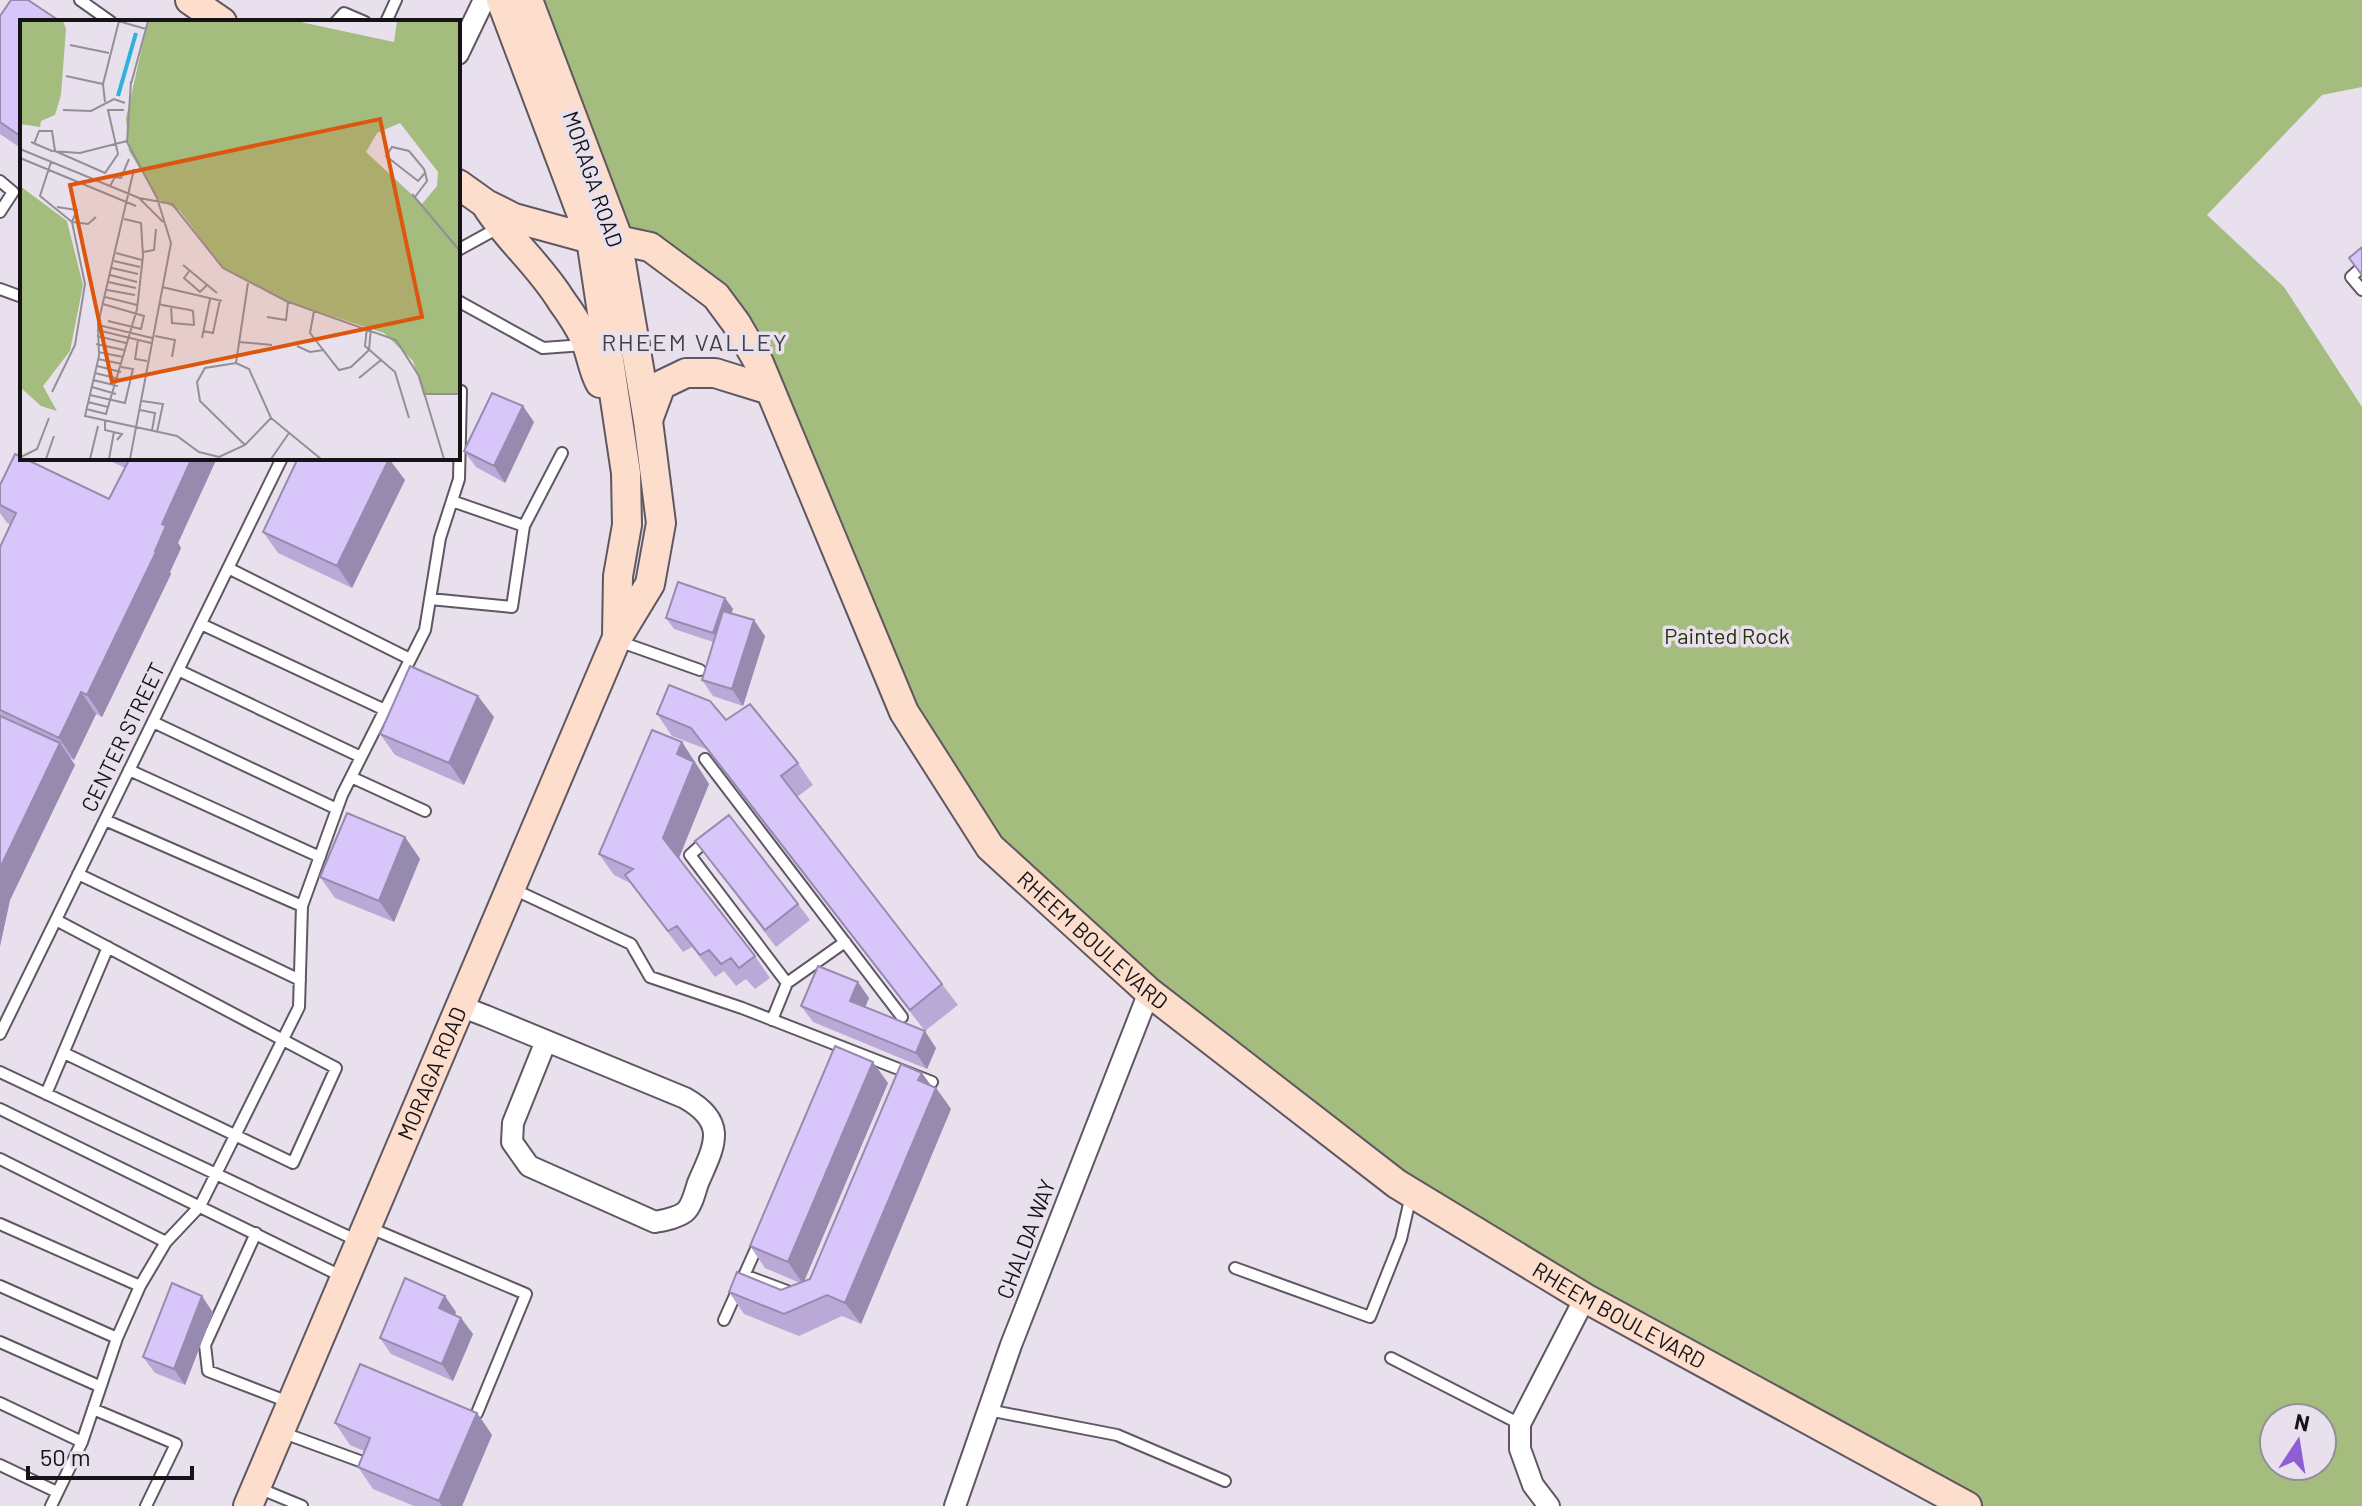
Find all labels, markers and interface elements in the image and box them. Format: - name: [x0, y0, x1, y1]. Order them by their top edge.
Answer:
- inset map: [20, 20, 460, 460]
- street label: MORAGA ROAD: [559, 107, 629, 250]
- district label: RHEEM VALLEY: [601, 327, 789, 356]
- park label: Painted Rock: [1664, 622, 1790, 648]
- street label: CENTER STREET: [75, 658, 169, 815]
- street label: RHEEM BOULEVARD: [1013, 865, 1174, 1014]
- street label: MORAGA ROAD: [391, 1003, 471, 1144]
- street label: CHALDA WAY: [990, 1175, 1060, 1302]
- street label: RHEEM BOULEVARD: [1528, 1256, 1710, 1373]
- north arrow: [2258, 1402, 2338, 1482]
- text: N: [2293, 1407, 2312, 1436]
- scale bar: [28, 1430, 192, 1480]
- text: 50 m: [40, 1442, 91, 1471]

